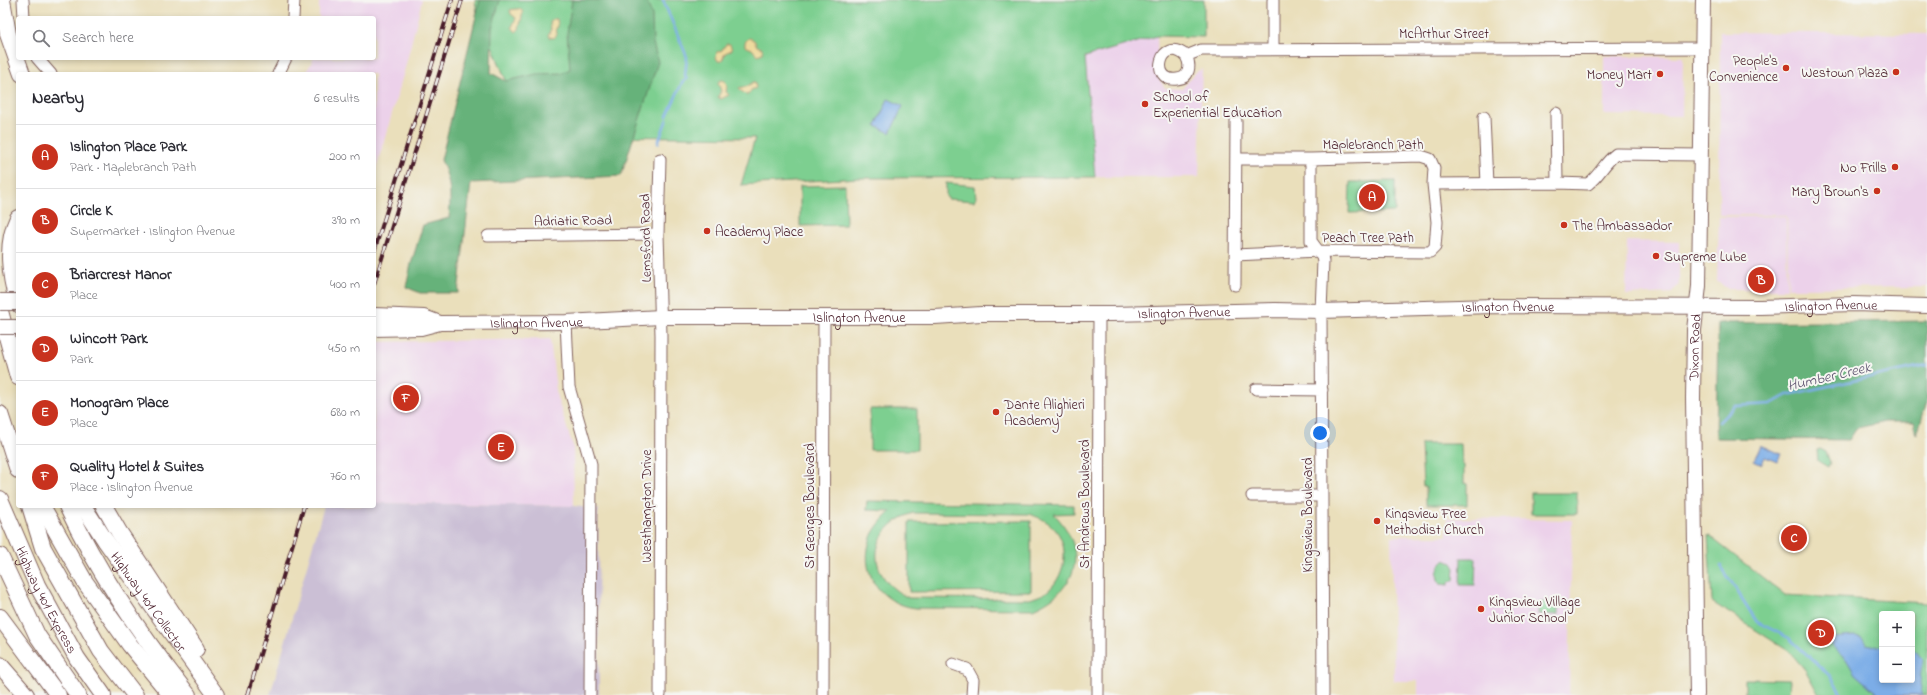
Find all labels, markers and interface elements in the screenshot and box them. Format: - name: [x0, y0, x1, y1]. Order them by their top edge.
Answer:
- search box: [16, 16, 376, 60]
- street label: McArthur Street: [1399, 24, 1489, 45]
- icon: search: [30, 27, 52, 49]
- text: Search here: [62, 27, 134, 49]
- place label: People's Convenience: [1709, 51, 1779, 88]
- marker: People's Convenience: [1781, 63, 1791, 73]
- place label: Westown Plaza: [1802, 63, 1888, 84]
- place label: Money Mart: [1587, 65, 1652, 87]
- marker: Westown Plaza: [1891, 67, 1901, 77]
- marker: Money Mart: [1655, 69, 1665, 79]
- text: Nearby: [32, 86, 84, 111]
- place label: School of Experiential Education: [1153, 87, 1282, 124]
- text: 6 results: [314, 89, 360, 108]
- marker: School of Experiential Education: [1140, 99, 1150, 109]
- street label: Maplebranch Path: [1323, 135, 1423, 156]
- text: Islington Place Park: [70, 136, 187, 158]
- text: A: [41, 147, 49, 166]
- text: 200 m: [329, 147, 360, 166]
- text: Park · Maplebranch Path: [70, 158, 196, 177]
- place label: No Frills: [1840, 158, 1887, 179]
- marker: No Frills: [1890, 162, 1900, 172]
- pin: A: [1359, 182, 1385, 212]
- place label: Mary Brown's: [1792, 182, 1869, 204]
- marker: Mary Brown's: [1872, 186, 1882, 196]
- street label: Lemsford Road: [635, 193, 658, 282]
- text: Circle K: [70, 200, 113, 222]
- street label: Adriatic Road: [534, 210, 612, 233]
- text: B: [41, 211, 49, 230]
- text: 390 m: [332, 211, 360, 230]
- place label: The Ambassador: [1572, 216, 1673, 237]
- marker: The Ambassador: [1559, 220, 1569, 230]
- text: Supermarket · Islington Avenue: [70, 222, 235, 241]
- place label: Academy Place: [715, 222, 804, 244]
- marker: Academy Place: [702, 226, 712, 236]
- street label: Peach Tree Path: [1322, 228, 1414, 249]
- place label: Supreme Lube: [1664, 247, 1747, 268]
- marker: Supreme Lube: [1651, 251, 1661, 261]
- text: Briarcrest Manor: [70, 264, 172, 286]
- pin: B: [1748, 265, 1774, 295]
- text: C: [41, 275, 49, 294]
- text: 400 m: [330, 275, 360, 294]
- text: Place: [70, 286, 98, 305]
- street label: Islington Avenue: [1784, 295, 1878, 319]
- street label: Islington Avenue: [1461, 297, 1555, 319]
- street label: Islington Avenue: [1137, 302, 1232, 326]
- street label: Islington Avenue: [813, 308, 906, 330]
- street label: Islington Avenue: [490, 312, 584, 335]
- street label: Dixon Road: [1684, 313, 1708, 382]
- text: Wincott Park: [70, 328, 148, 350]
- text: D: [40, 339, 50, 358]
- text: 450 m: [328, 339, 360, 358]
- text: Park: [70, 350, 94, 369]
- water label: Humber Creek: [1785, 356, 1874, 397]
- pin: F: [393, 383, 419, 413]
- text: Monogram Place: [70, 392, 169, 414]
- place label: Dante Alighieri Academy: [1003, 395, 1085, 433]
- text: E: [41, 403, 49, 422]
- text: 680 m: [330, 403, 360, 422]
- marker: Dante Alighieri Academy: [991, 407, 1001, 417]
- text: Place: [70, 414, 98, 433]
- your location: [1310, 423, 1330, 443]
- pin: E: [488, 432, 514, 462]
- street label: St Andrews Boulevard: [1075, 439, 1096, 569]
- street label: St Georges Boulevard: [800, 443, 822, 569]
- street label: Westhampton Drive: [637, 449, 658, 563]
- text: Quality Hotel & Suites: [70, 456, 204, 478]
- street label: Kingsview Boulevard: [1298, 457, 1320, 572]
- text: F: [41, 467, 49, 486]
- text: 760 m: [330, 467, 360, 486]
- text: Place · Islington Avenue: [70, 478, 193, 497]
- place label: Kingsview Free Methodist Church: [1385, 504, 1484, 541]
- marker: Kingsview Free Methodist Church: [1372, 516, 1382, 526]
- pin: C: [1781, 523, 1807, 553]
- street label: Highway 401 Express: [9, 543, 82, 658]
- street label: Highway 401 Collector: [105, 548, 191, 657]
- place label: Kingsview Village Junior School: [1489, 592, 1581, 629]
- marker: Kingsview Village Junior School: [1476, 604, 1486, 614]
- map controls: [1879, 611, 1915, 683]
- button: +: [1879, 611, 1915, 647]
- pin: D: [1808, 618, 1834, 648]
- button: −: [1879, 647, 1915, 683]

